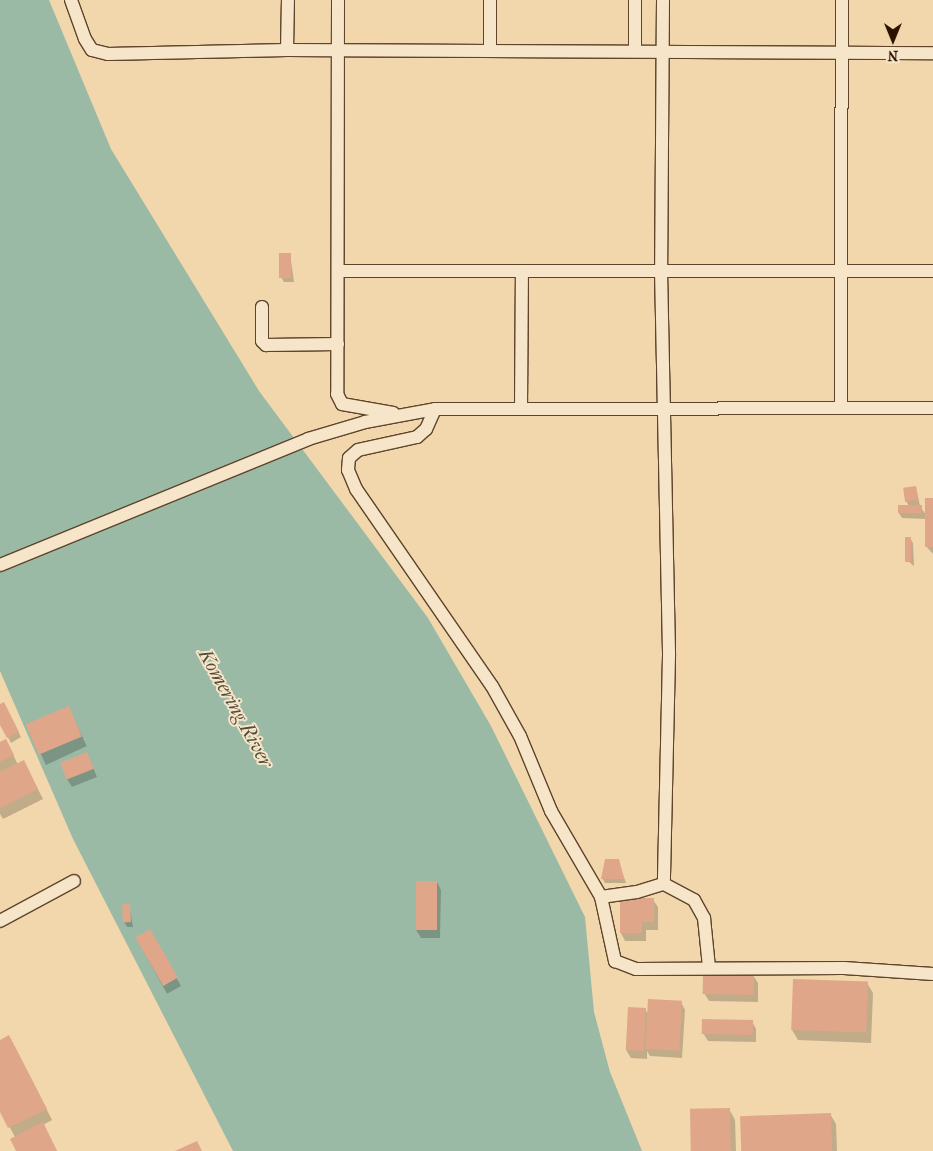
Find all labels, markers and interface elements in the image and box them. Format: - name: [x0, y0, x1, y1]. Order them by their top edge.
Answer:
- north arrow: [868, 15, 918, 65]
- text: N: [888, 47, 898, 64]
- water label: Komering River: [193, 644, 279, 772]

